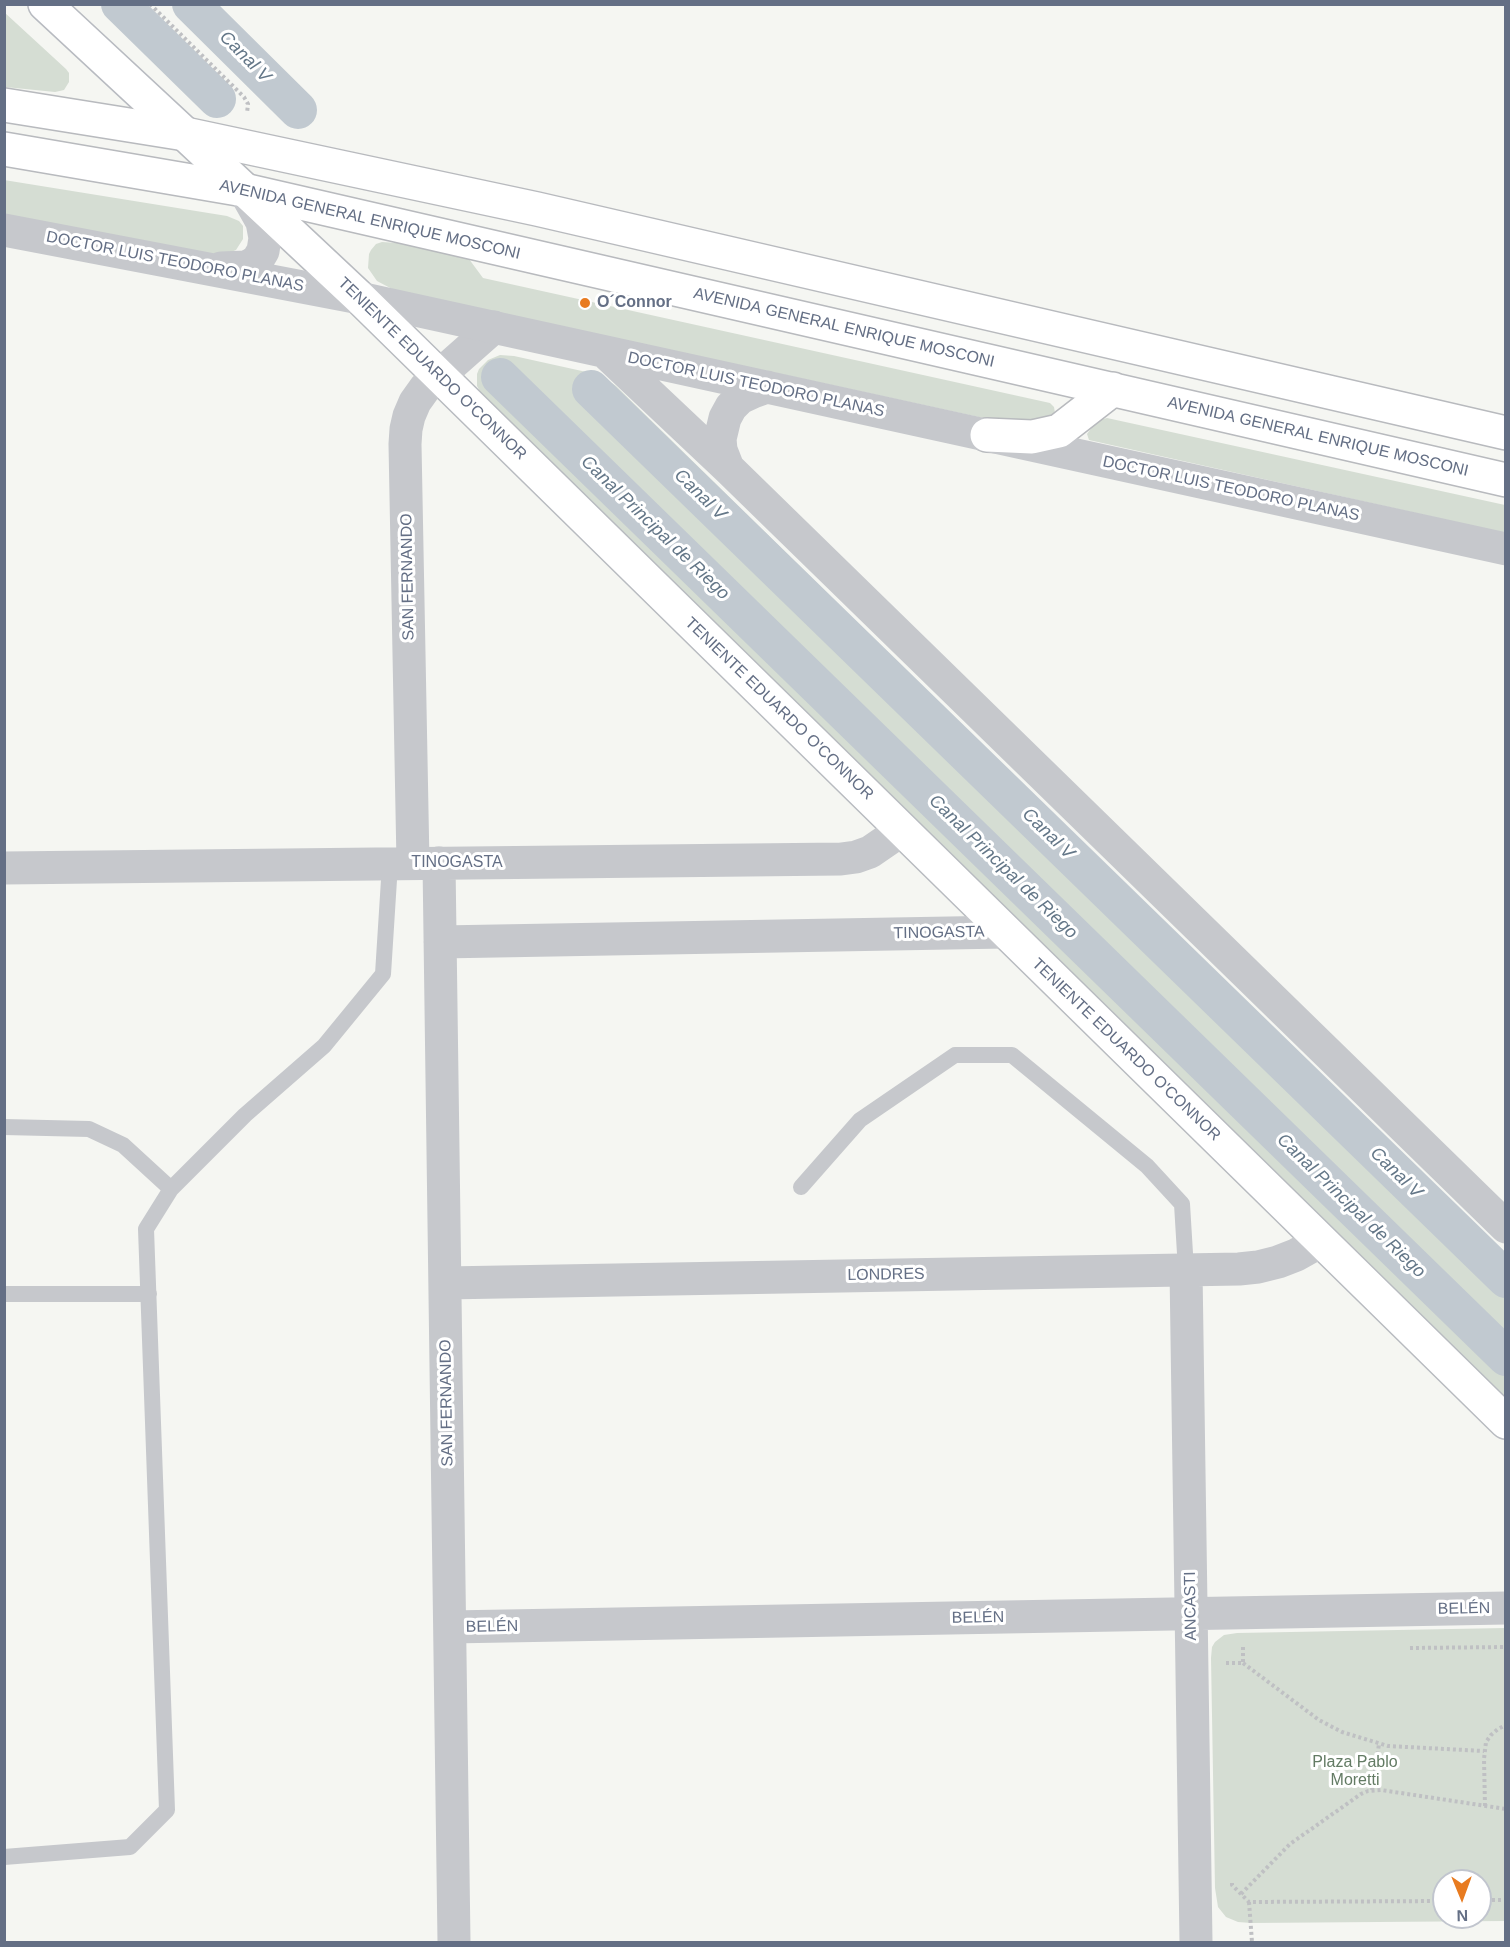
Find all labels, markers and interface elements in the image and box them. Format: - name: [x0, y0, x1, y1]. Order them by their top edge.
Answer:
- water label: Canal V: [215, 27, 275, 87]
- street label: AVENIDA GENERAL ENRIQUE MOSCONI: [218, 176, 522, 264]
- street label: DOCTOR LUIS TEODORO PLANAS: [45, 228, 305, 296]
- street label: TENIENTE EDUARDO O'CONNOR: [334, 274, 530, 464]
- street label: AVENIDA GENERAL ENRIQUE MOSCONI: [692, 284, 996, 372]
- place label: O´Connor: [597, 293, 672, 313]
- marker: O´Connor: [578, 296, 592, 310]
- street label: DOCTOR LUIS TEODORO PLANAS: [626, 348, 886, 422]
- street label: AVENIDA GENERAL ENRIQUE MOSCONI: [1166, 393, 1470, 481]
- water label: Canal Principal de Riego: [576, 451, 734, 605]
- street label: DOCTOR LUIS TEODORO PLANAS: [1101, 452, 1361, 526]
- water label: Canal V: [669, 465, 731, 525]
- street label: SAN FERNANDO: [397, 513, 419, 641]
- street label: TENIENTE EDUARDO O'CONNOR: [681, 614, 877, 804]
- water label: Canal Principal de Riego: [924, 790, 1082, 944]
- water label: Canal V: [1017, 804, 1079, 864]
- street label: TINOGASTA: [411, 853, 503, 873]
- street label: TINOGASTA: [893, 923, 985, 943]
- street label: TENIENTE EDUARDO O'CONNOR: [1028, 955, 1224, 1145]
- water label: Canal Principal de Riego: [1272, 1129, 1430, 1283]
- water label: Canal V: [1365, 1143, 1427, 1203]
- street label: LONDRES: [847, 1265, 925, 1285]
- street label: SAN FERNANDO: [436, 1339, 458, 1467]
- street label: ANCASTI: [1181, 1571, 1201, 1641]
- street label: BELÉN: [1438, 1599, 1490, 1619]
- street label: BELÉN: [952, 1608, 1004, 1628]
- street label: BELÉN: [466, 1617, 518, 1637]
- park label: Plaza Pablo Moretti: [1312, 1753, 1398, 1791]
- north arrow: [1432, 1869, 1492, 1929]
- text: N: [1456, 1907, 1468, 1924]

